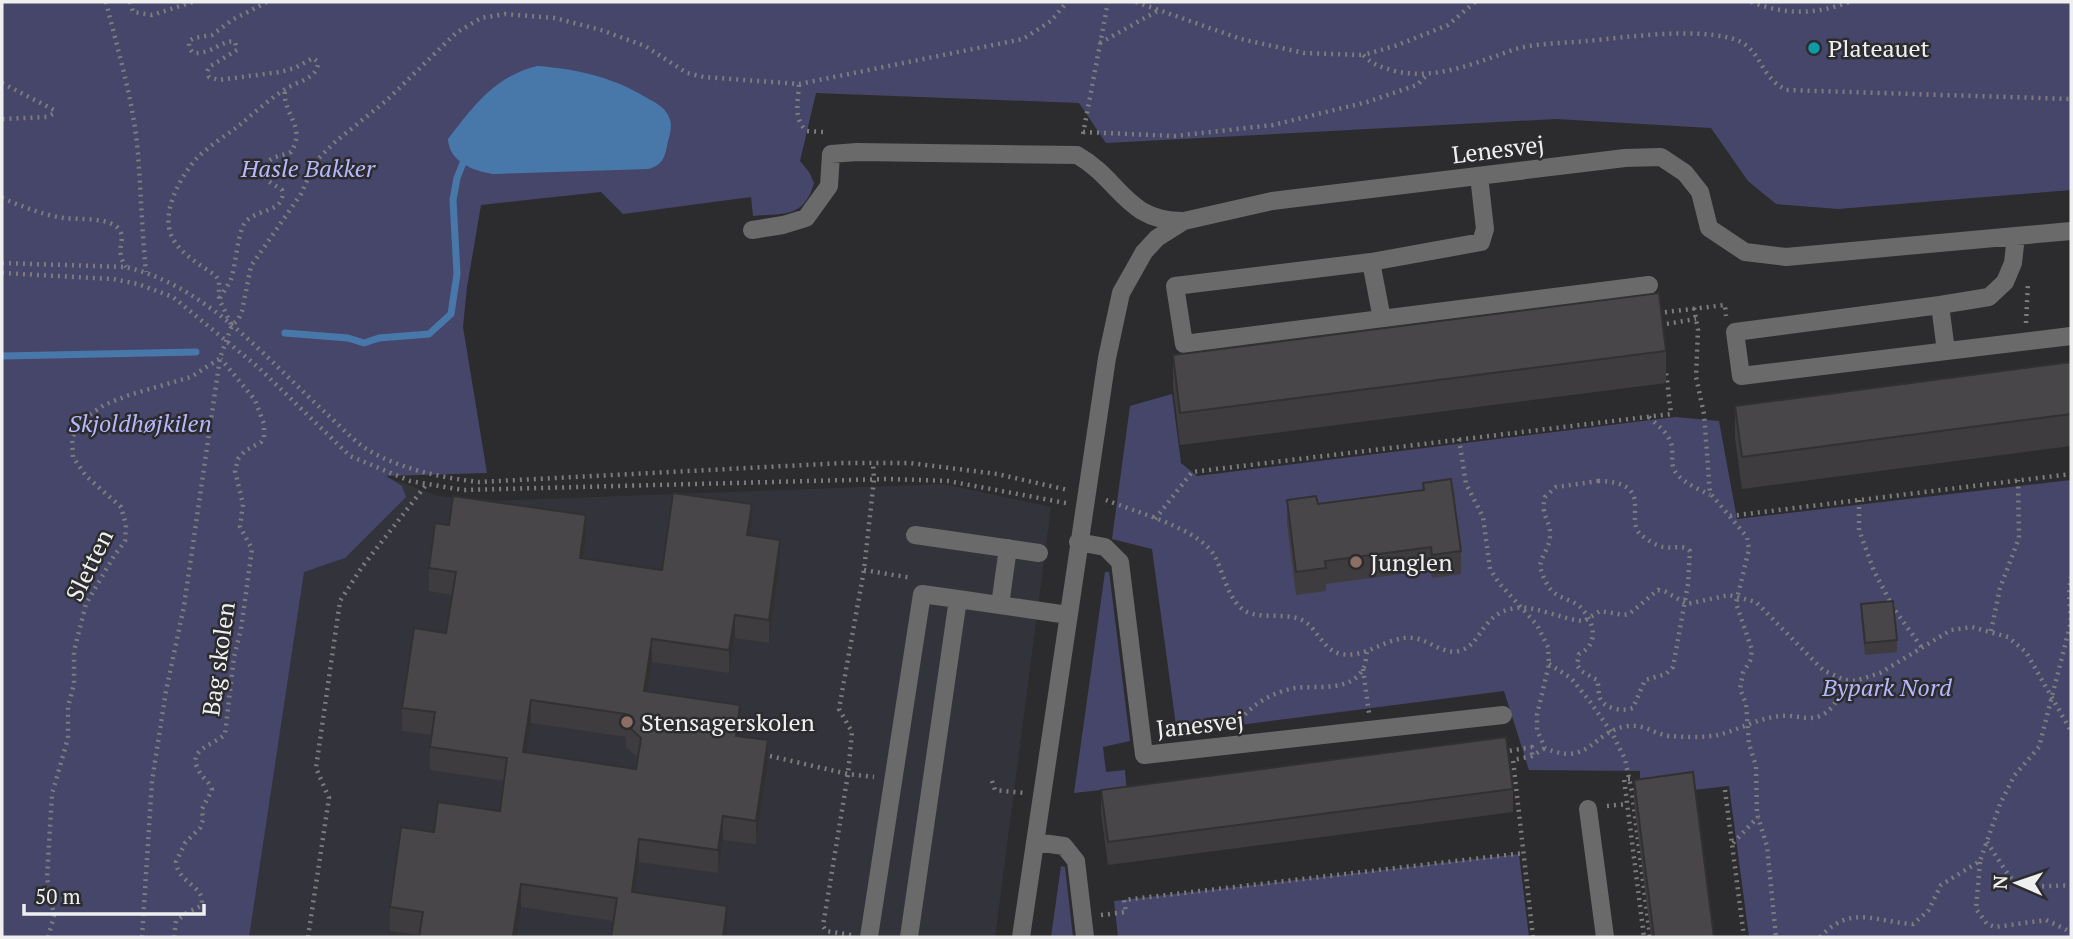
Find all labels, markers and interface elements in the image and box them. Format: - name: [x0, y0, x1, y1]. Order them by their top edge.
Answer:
- place label: Plateauet: [1828, 32, 1930, 64]
- marker: Plateauet: [1806, 40, 1822, 56]
- street label: Lenesvej: [1450, 127, 1546, 171]
- park label: Hasle Bakker: [240, 152, 377, 184]
- park label: Skjoldhøjkilen: [68, 407, 212, 439]
- street label: Sletten: [58, 524, 120, 606]
- place label: Junglen: [1370, 546, 1452, 578]
- marker: Junglen: [1348, 554, 1364, 570]
- street label: Bag skolen: [194, 600, 242, 718]
- park label: Bypark Nord: [1821, 671, 1953, 703]
- street label: Janesvej: [1155, 704, 1245, 744]
- place label: Stensagerskolen: [641, 706, 815, 738]
- marker: Stensagerskolen: [619, 714, 635, 730]
- north arrow: [1982, 848, 2052, 918]
- scale bar: [24, 872, 205, 916]
- text: N: [1987, 874, 2012, 890]
- text: 50 m: [35, 882, 81, 910]

